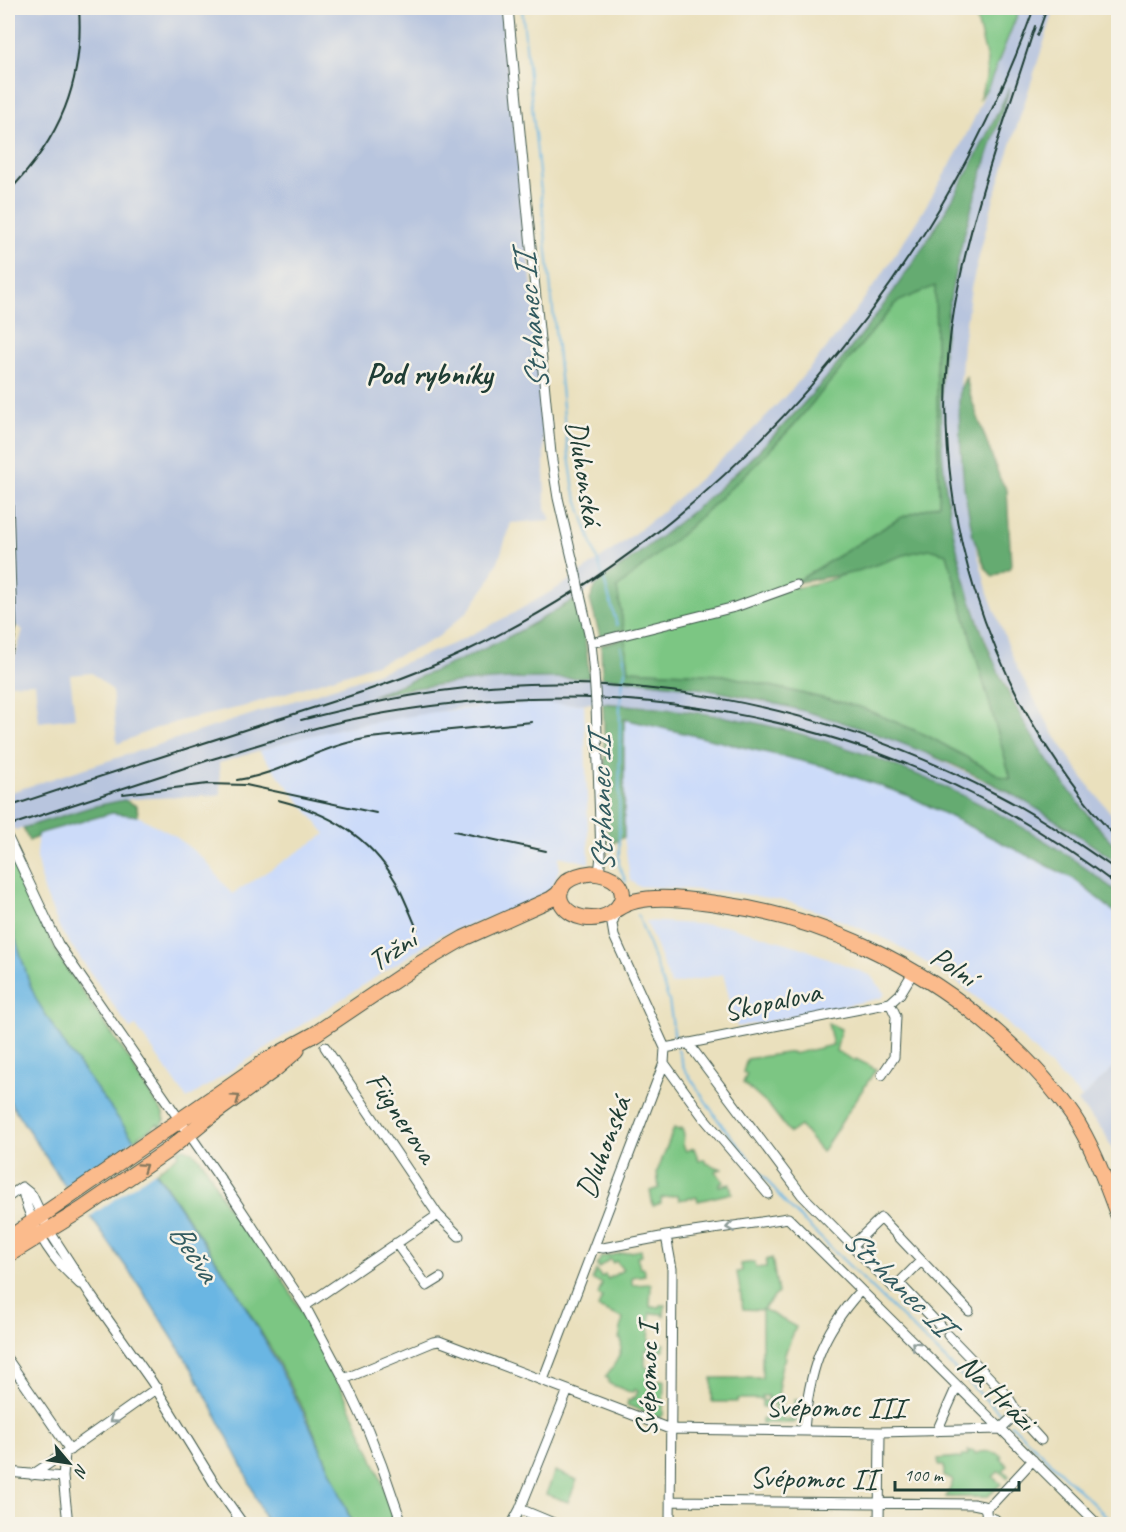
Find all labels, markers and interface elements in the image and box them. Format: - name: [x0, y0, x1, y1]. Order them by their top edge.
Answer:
- water label: Strhanec II: [502, 241, 559, 392]
- district label: Pod rybníky: [366, 353, 495, 394]
- street label: Dluhonská: [558, 418, 612, 531]
- water label: Strhanec II: [578, 724, 624, 873]
- street label: Tržní: [360, 917, 429, 980]
- street label: Polní: [924, 937, 990, 999]
- street label: Skopalova: [720, 972, 826, 1030]
- street label: Fügnerova: [358, 1064, 448, 1172]
- street label: Dluhonská: [566, 1088, 641, 1203]
- one-way arrow: [229, 1094, 240, 1105]
- one-way arrow: [137, 1163, 148, 1174]
- water label: Bečva: [159, 1215, 230, 1292]
- one-way arrow: [725, 1220, 735, 1233]
- water label: Strhanec II: [835, 1220, 970, 1352]
- street label: Svépomoc I: [627, 1316, 667, 1437]
- one-way arrow: [911, 1341, 921, 1352]
- street label: Na Hrázi: [950, 1345, 1047, 1441]
- street label: Svépomoc III: [765, 1387, 911, 1427]
- one-way arrow: [109, 1412, 120, 1423]
- north arrow: [39, 1433, 99, 1493]
- scale bar: [895, 1454, 1020, 1492]
- street label: Svépomoc II: [749, 1458, 883, 1498]
- text: N: [69, 1461, 92, 1482]
- text: 100 m: [904, 1464, 945, 1486]

